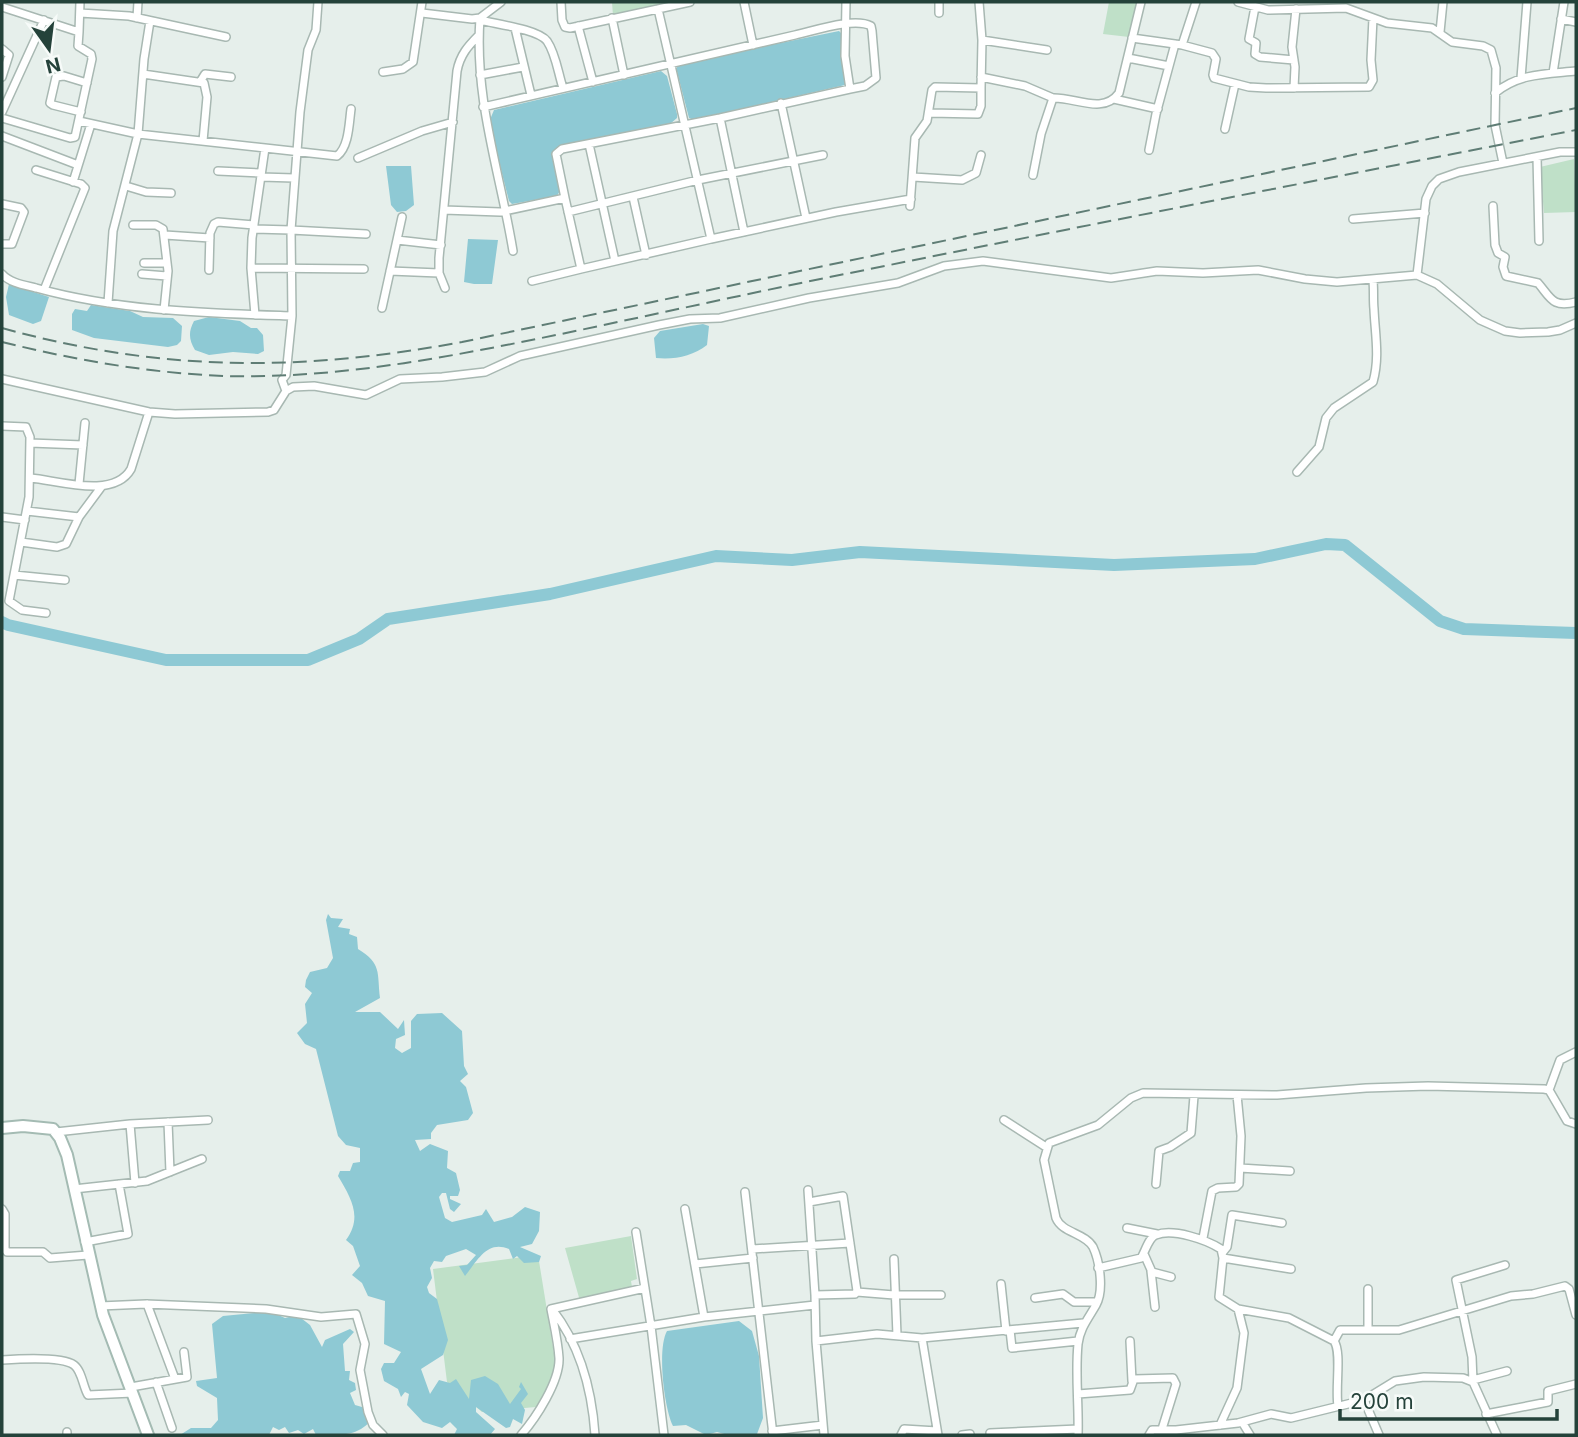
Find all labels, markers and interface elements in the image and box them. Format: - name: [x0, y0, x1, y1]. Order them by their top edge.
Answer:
- north arrow: [14, 14, 84, 84]
- text: N: [43, 52, 63, 78]
- scale bar: [1340, 1378, 1557, 1422]
- text: 200 m: [1350, 1389, 1414, 1414]

